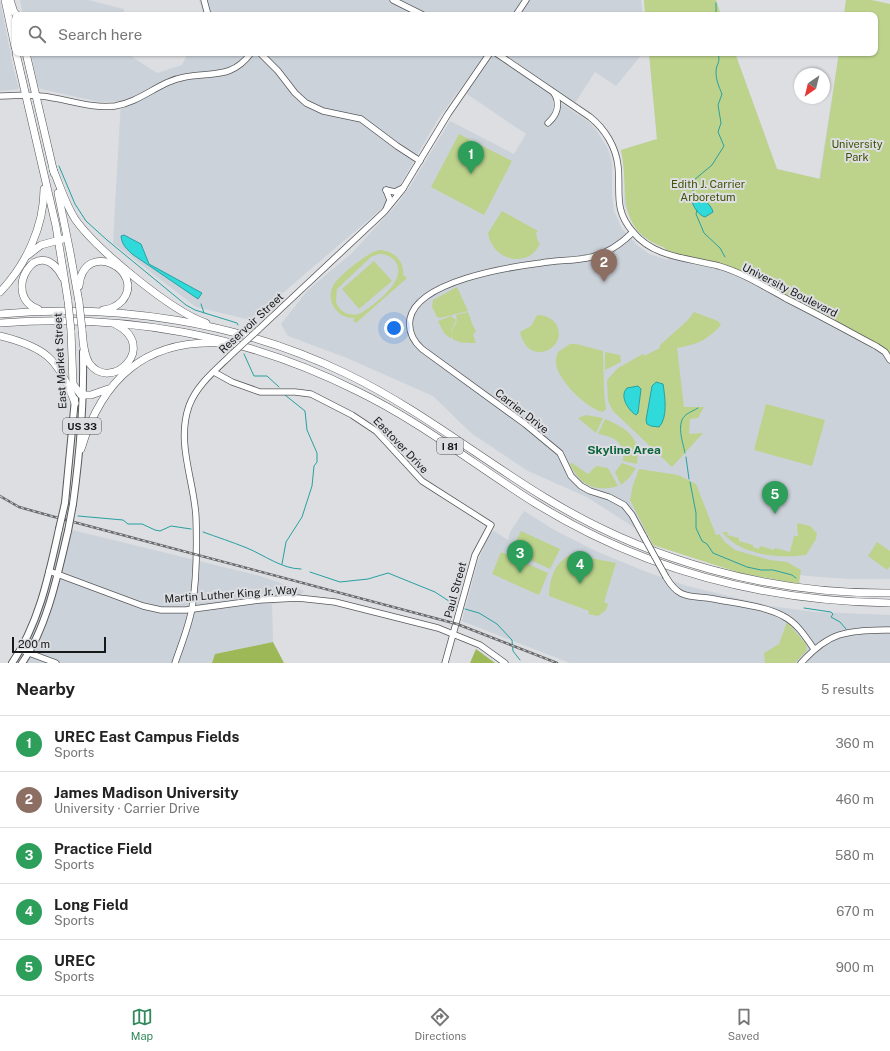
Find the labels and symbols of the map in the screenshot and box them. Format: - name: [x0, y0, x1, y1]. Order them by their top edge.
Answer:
- north arrow: [794, 68, 830, 104]
- park label: University Park: [831, 138, 883, 163]
- pin: 1: [458, 141, 484, 174]
- park label: Edith J. Carrier Arboretum: [671, 178, 745, 203]
- pin: 2: [591, 249, 617, 282]
- street label: University Boulevard: [740, 261, 840, 319]
- street label: Reservoir Street: [216, 290, 286, 356]
- street label: East Market Street: [51, 313, 69, 409]
- your location: [384, 318, 404, 338]
- street label: Carrier Drive: [493, 386, 551, 436]
- street label: Eastover Drive: [371, 414, 431, 476]
- road number: US 33: [63, 418, 101, 434]
- road number: I 81: [437, 438, 463, 454]
- district label: Skyline Area: [587, 443, 661, 457]
- pin: 5: [762, 481, 788, 514]
- pin: 3: [507, 540, 533, 573]
- pin: 4: [567, 551, 593, 584]
- street label: Paul Street: [442, 561, 468, 619]
- street label: Martin Luther King Jr. Way: [164, 583, 298, 605]
- scale bar: [12, 635, 106, 654]

